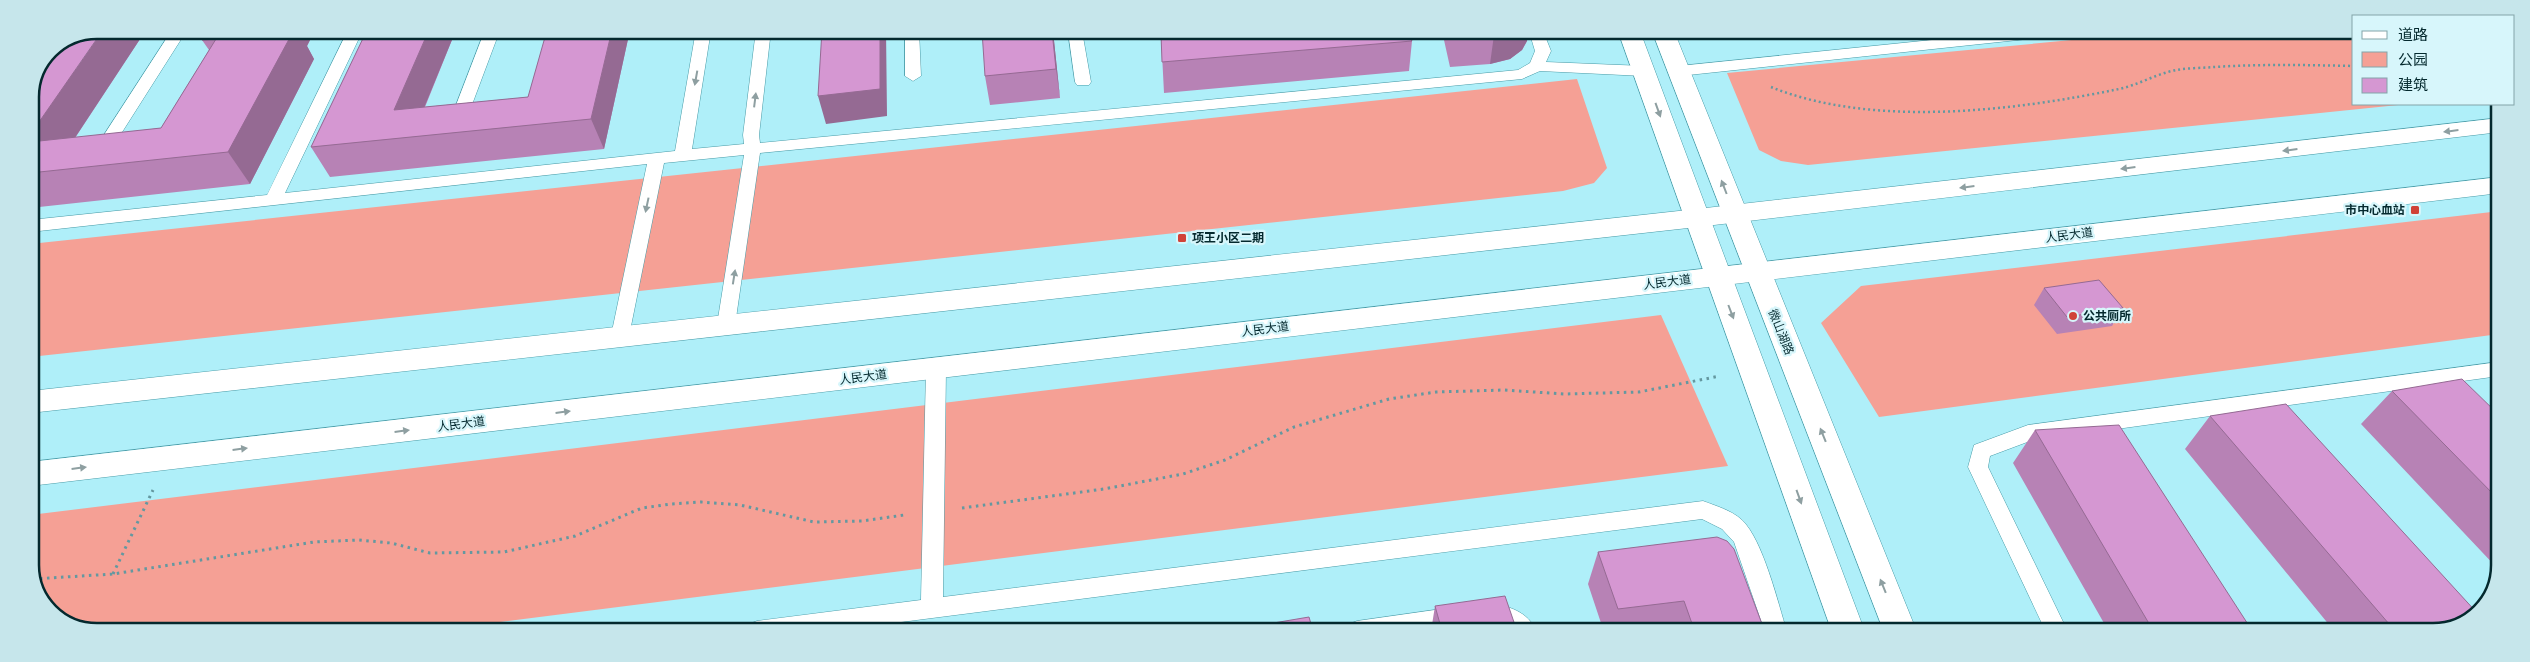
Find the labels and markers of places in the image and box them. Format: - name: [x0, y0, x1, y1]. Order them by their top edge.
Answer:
- place label: 市中心血站: [2345, 203, 2405, 217]
- marker: 市中心血站: [2409, 204, 2421, 216]
- place label: 项王小区二期: [1192, 231, 1264, 245]
- marker: 项王小区二期: [1176, 232, 1188, 244]
- place label: 公共厕所: [2083, 309, 2131, 323]
- marker: 公共厕所: [2067, 310, 2079, 322]

